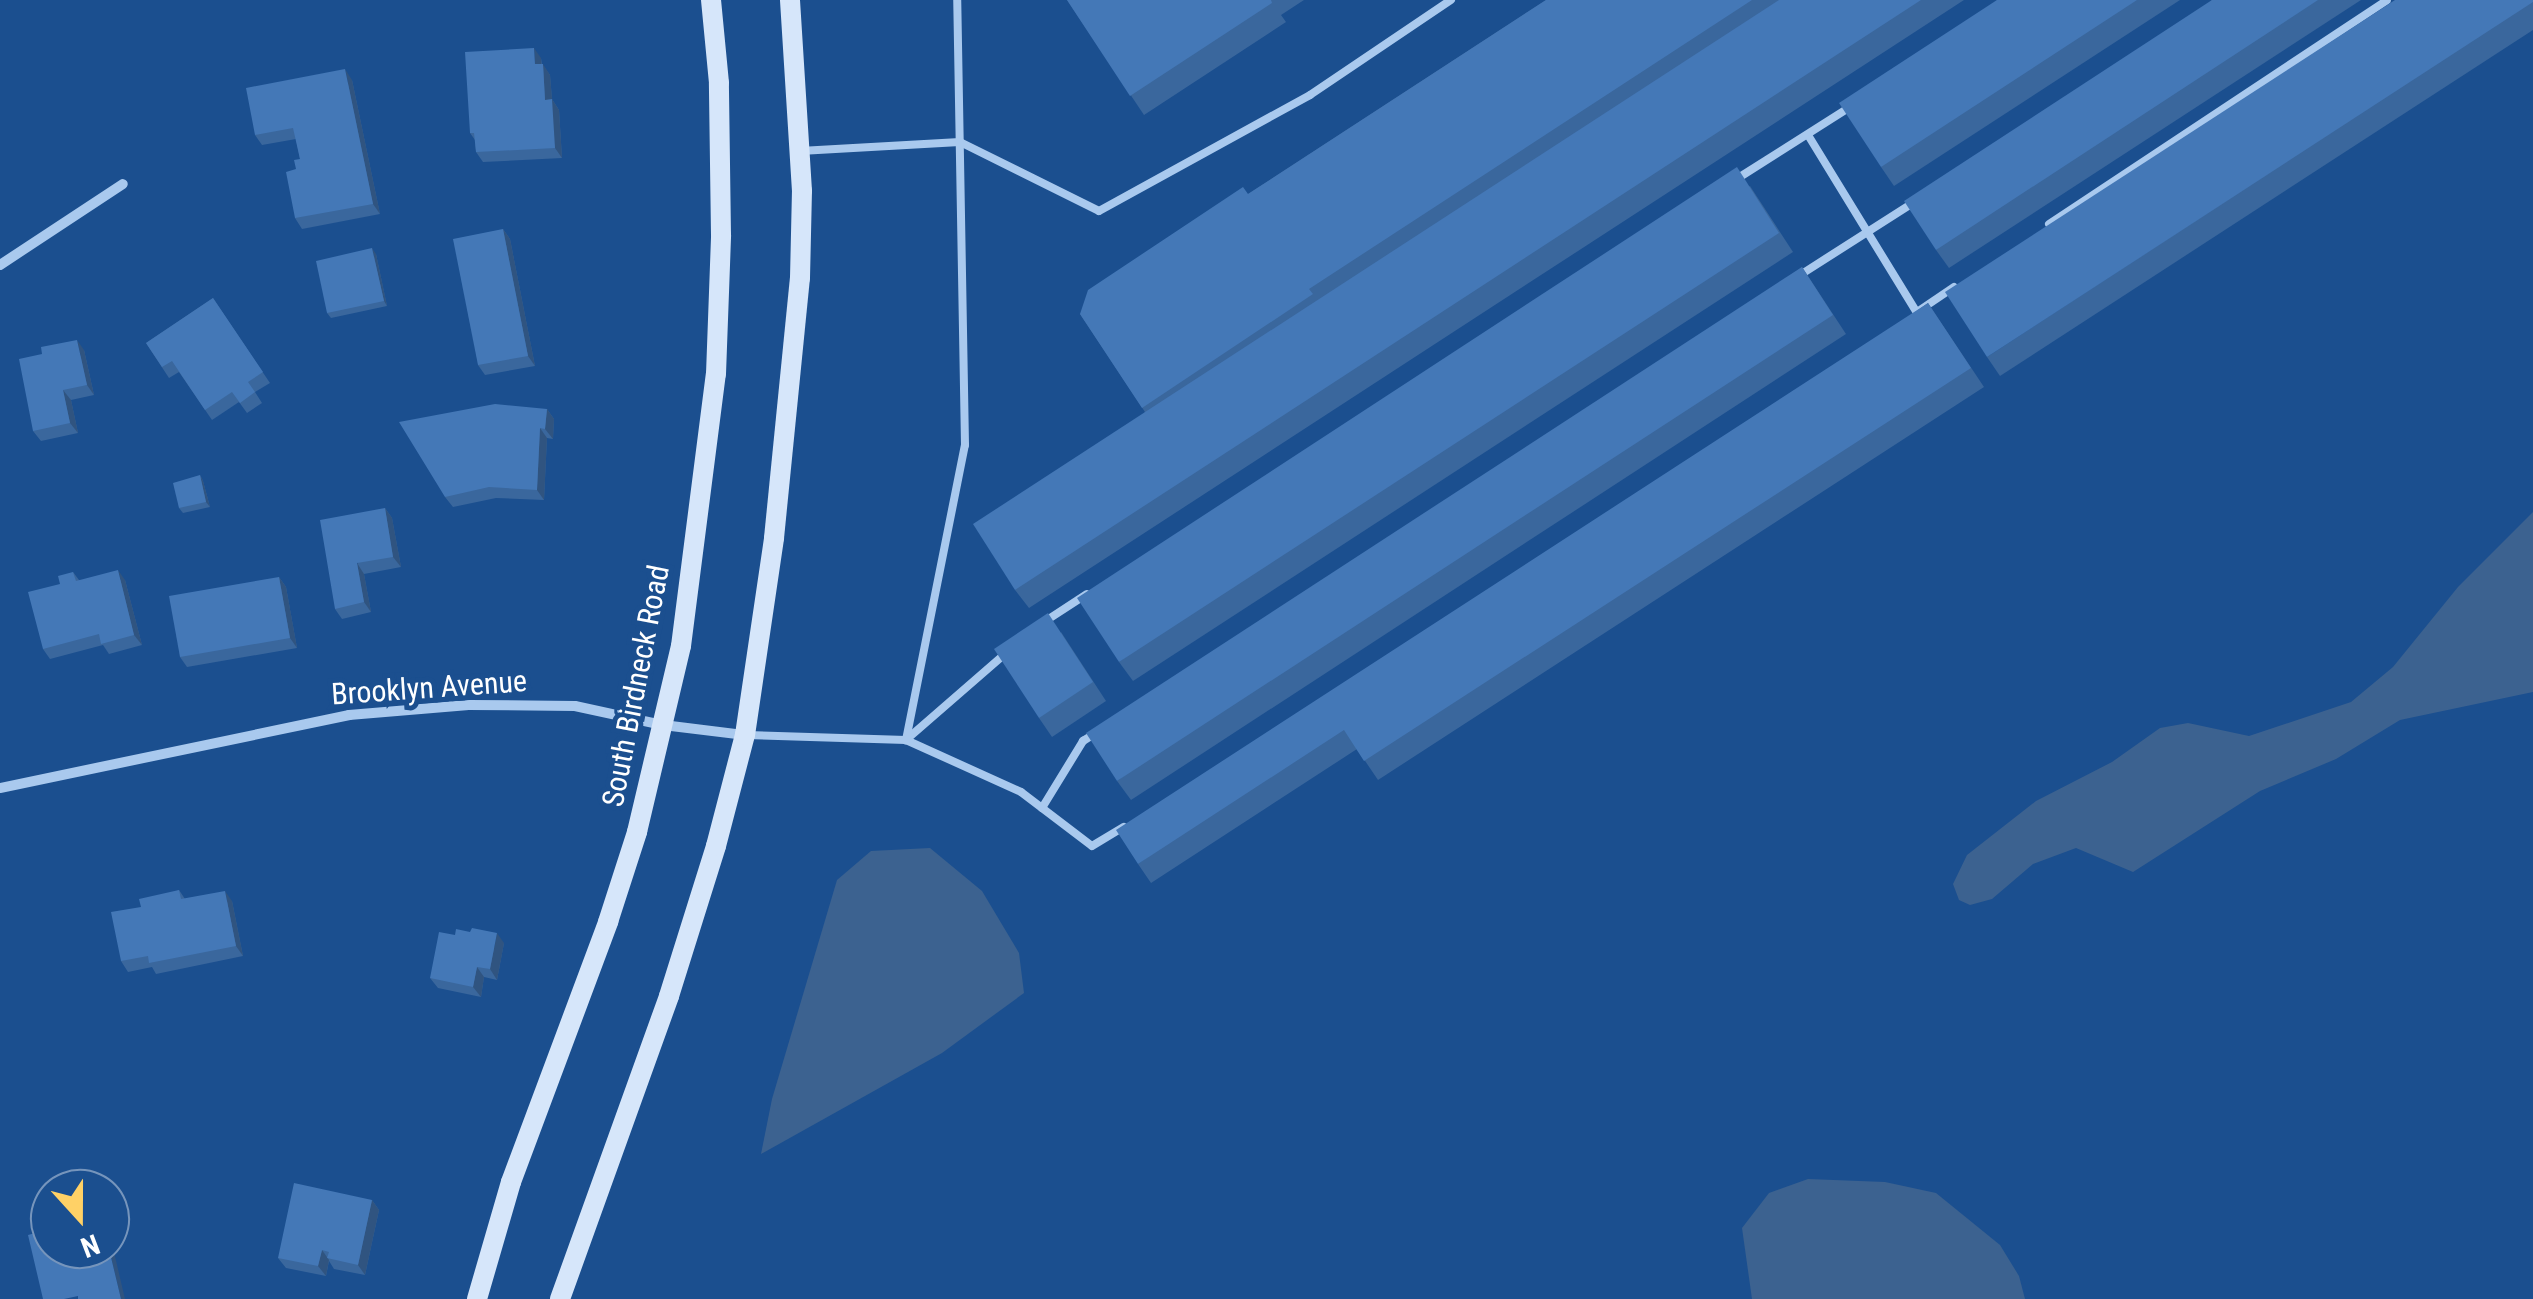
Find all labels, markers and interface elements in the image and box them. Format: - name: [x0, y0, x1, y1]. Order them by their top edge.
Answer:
- street label: South Birdneck Road: [595, 562, 677, 810]
- street label: Brooklyn Avenue: [330, 663, 528, 713]
- north arrow: [30, 1169, 130, 1269]
- text: N: [76, 1227, 104, 1264]

